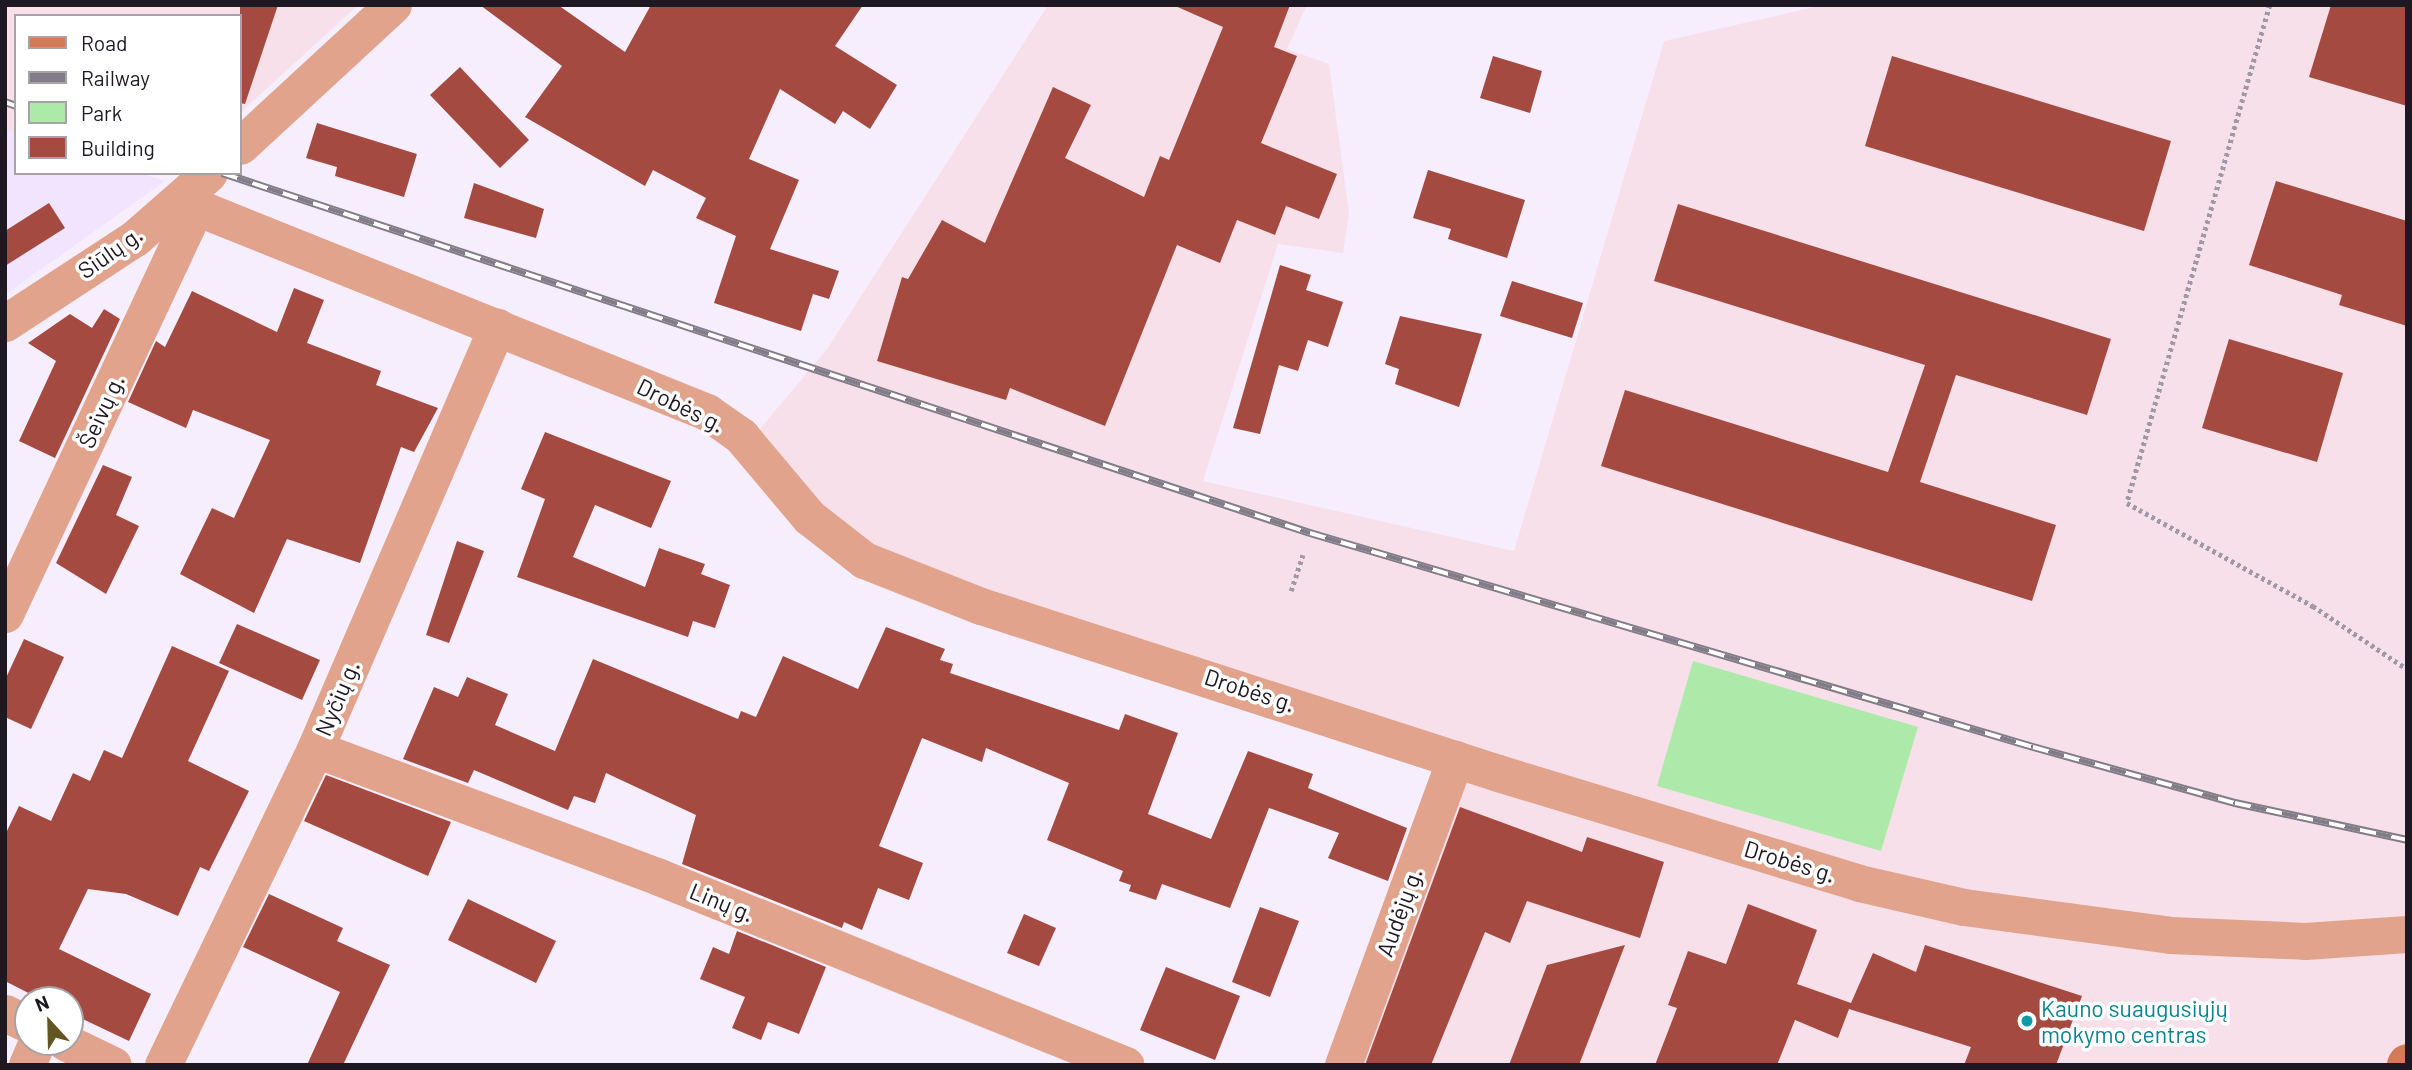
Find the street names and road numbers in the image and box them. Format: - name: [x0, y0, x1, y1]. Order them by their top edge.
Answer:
- street label: Siūlų g.: [72, 220, 148, 284]
- street label: Šeivų g.: [72, 370, 130, 452]
- street label: Drobės g.: [633, 372, 729, 438]
- street label: Nyčių g.: [309, 656, 365, 740]
- street label: Drobės g.: [1201, 662, 1299, 718]
- street label: Drobės g.: [1741, 834, 1839, 888]
- street label: Audėjų g.: [1370, 864, 1428, 960]
- street label: Linų g.: [686, 877, 758, 927]

